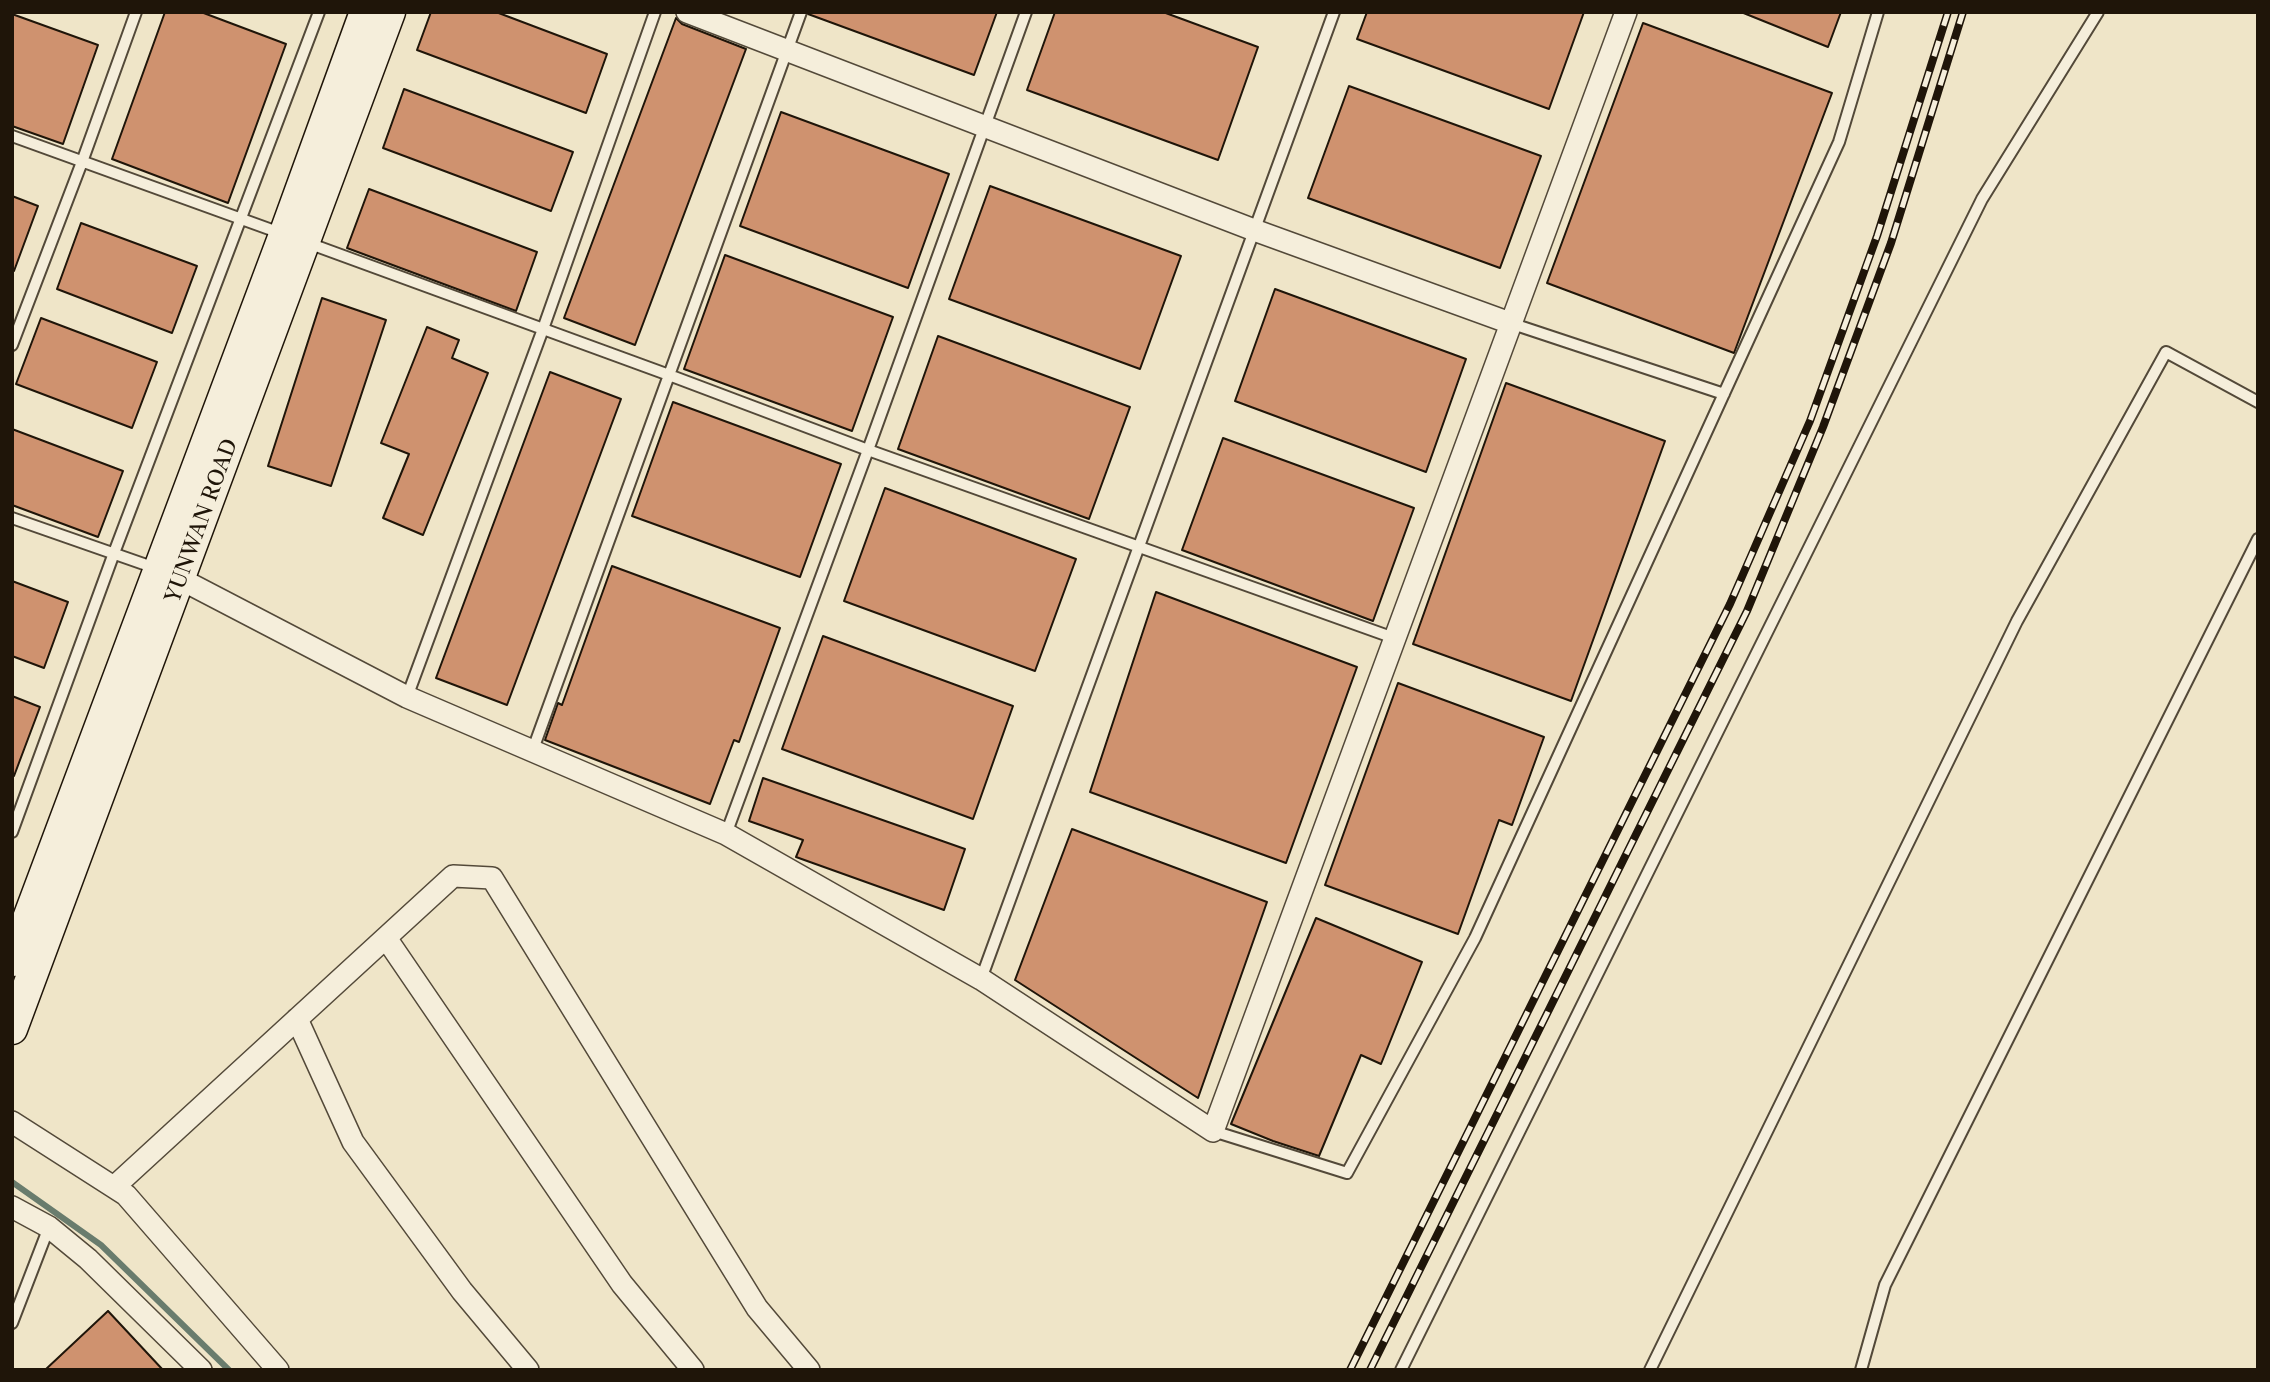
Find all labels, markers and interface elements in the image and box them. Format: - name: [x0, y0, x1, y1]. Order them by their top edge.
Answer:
- street label: YUNWAN ROAD: [161, 436, 243, 606]

